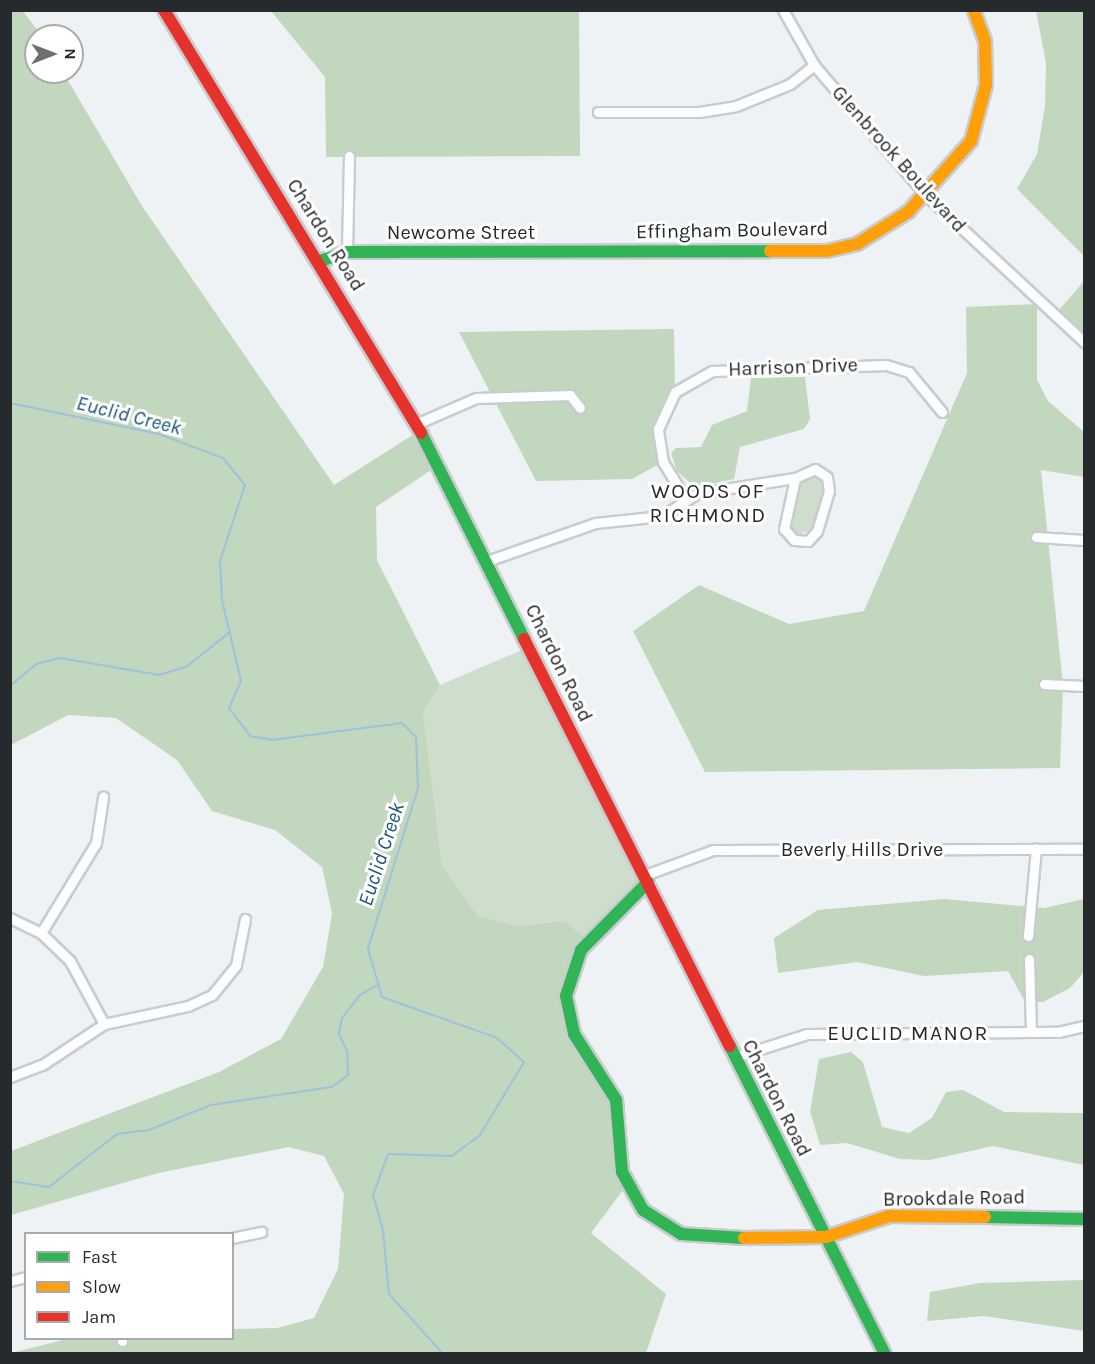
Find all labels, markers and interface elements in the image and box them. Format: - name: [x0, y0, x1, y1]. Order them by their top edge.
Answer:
- north arrow: [24, 24, 84, 84]
- text: N: [61, 48, 80, 60]
- street label: Glenbrook Boulevard: [827, 81, 971, 237]
- street label: Chardon Road: [282, 174, 370, 296]
- street label: Effingham Boulevard: [636, 216, 828, 244]
- street label: Newcome Street: [387, 220, 535, 244]
- street label: Harrison Drive: [728, 353, 858, 381]
- water label: Euclid Creek: [74, 390, 184, 440]
- district label: WOODS OF RICHMOND: [649, 478, 767, 528]
- street label: Chardon Road: [520, 600, 598, 726]
- water label: Euclid Creek: [352, 799, 410, 909]
- street label: Beverly Hills Drive: [781, 837, 943, 861]
- district label: EUCLID MANOR: [827, 1020, 989, 1046]
- street label: Chardon Road: [737, 1035, 817, 1161]
- street label: Brookdale Road: [883, 1185, 1025, 1211]
- legend: [24, 1232, 234, 1340]
- text: Fast: [82, 1246, 117, 1268]
- text: Slow: [82, 1276, 121, 1298]
- text: Jam: [82, 1306, 116, 1328]

